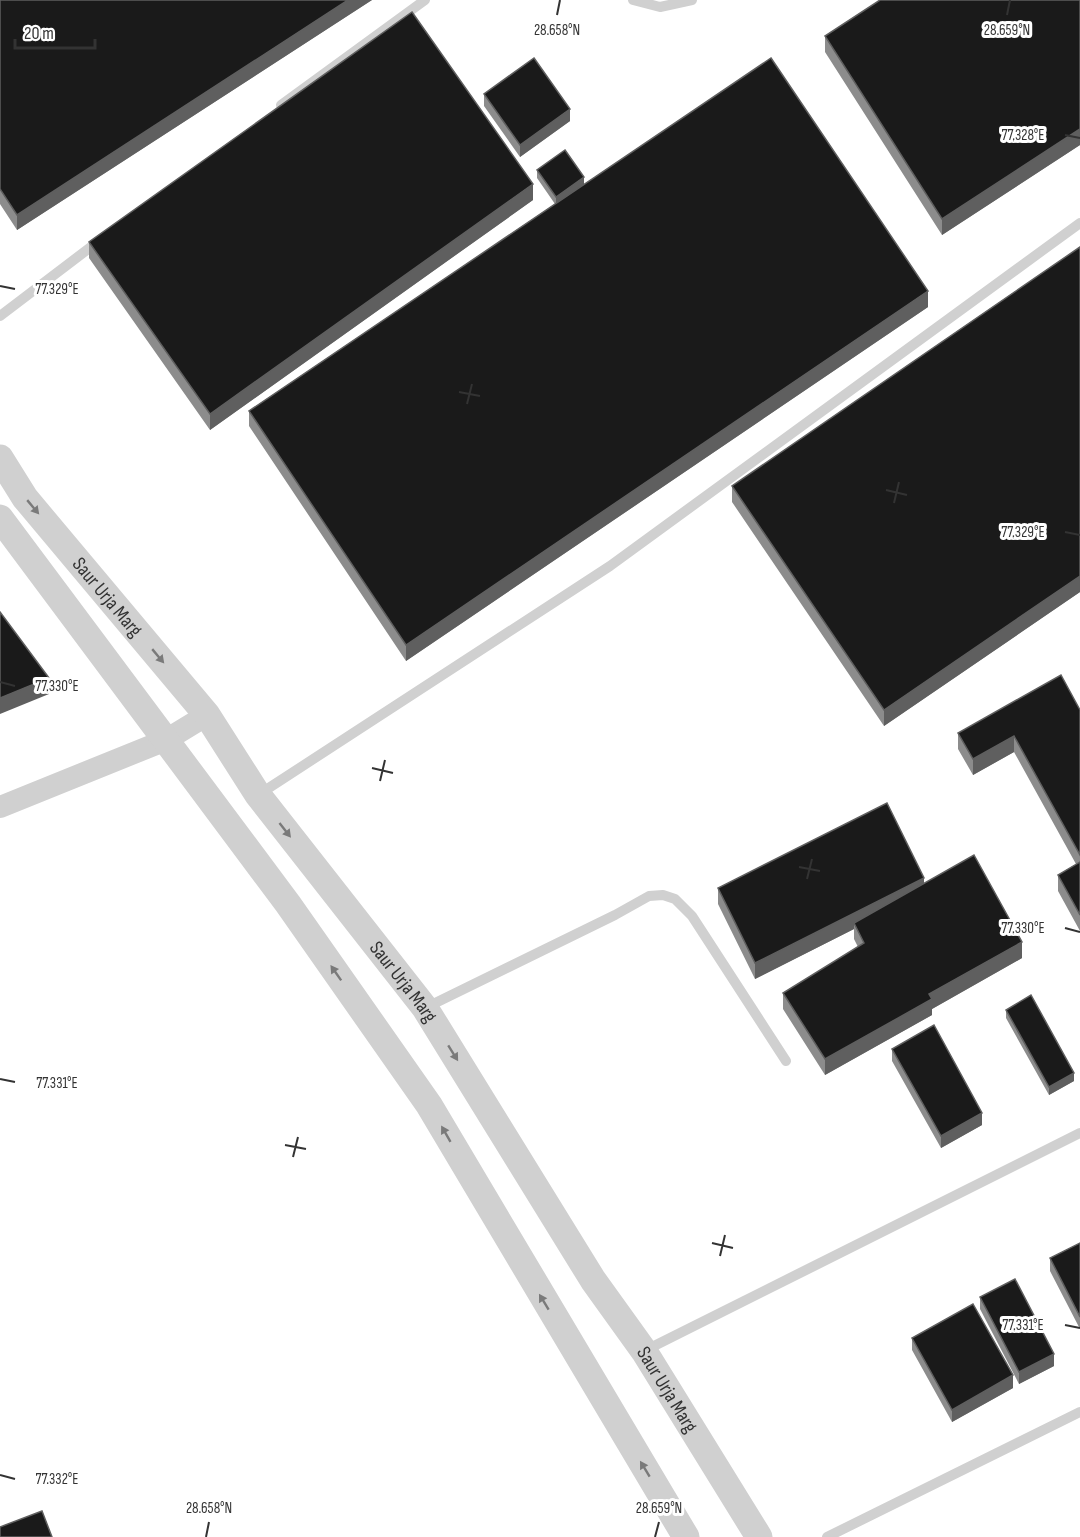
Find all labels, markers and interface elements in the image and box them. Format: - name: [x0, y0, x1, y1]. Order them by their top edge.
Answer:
- scale bar: [15, 12, 94, 50]
- text: 28.658°N: [534, 21, 580, 40]
- text: 28.659°N: [984, 21, 1030, 40]
- text: 20 m: [24, 23, 54, 44]
- text: 77.328°E: [1002, 126, 1045, 145]
- text: 77.329°E: [35, 280, 79, 299]
- one-way arrow: [26, 499, 39, 515]
- text: 77.329°E: [1001, 523, 1045, 542]
- street label: Saur Urja Marg: [67, 553, 147, 642]
- one-way arrow: [151, 649, 163, 664]
- text: 77.330°E: [35, 677, 79, 696]
- one-way arrow: [279, 823, 291, 838]
- text: 77.330°E: [1001, 919, 1045, 938]
- street label: Saur Urja Marg: [364, 937, 442, 1027]
- one-way arrow: [330, 965, 342, 981]
- one-way arrow: [448, 1045, 459, 1061]
- text: 77.331°E: [36, 1074, 78, 1093]
- one-way arrow: [441, 1125, 451, 1142]
- one-way arrow: [539, 1294, 550, 1310]
- text: 77.331°E: [1002, 1316, 1044, 1335]
- street label: Saur Urja Marg: [631, 1342, 702, 1437]
- one-way arrow: [640, 1461, 651, 1477]
- text: 77.332°E: [36, 1470, 78, 1489]
- text: 28.658°N: [186, 1499, 232, 1518]
- text: 28.659°N: [636, 1499, 682, 1518]

